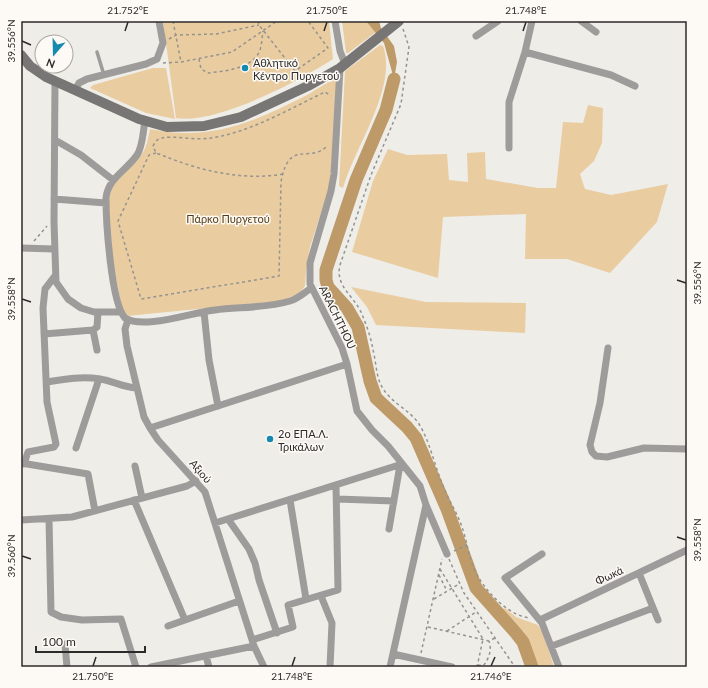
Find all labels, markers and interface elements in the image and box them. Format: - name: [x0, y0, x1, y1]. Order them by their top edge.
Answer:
- text: 21.752°E: [107, 4, 149, 16]
- text: 21.750°E: [306, 4, 348, 16]
- text: 21.748°E: [505, 4, 547, 16]
- text: 39.556°N: [5, 19, 17, 63]
- north arrow: [34, 34, 74, 74]
- text: N: [44, 56, 57, 71]
- place label: Αθλητικό Κέντρο Πυργετού: [253, 56, 339, 82]
- marker: Αθλητικό Κέντρο Πυργετού: [240, 63, 250, 73]
- park label: Πάρκο Πυργετού: [186, 212, 270, 225]
- text: 39.556°N: [691, 261, 703, 305]
- text: 39.558°N: [5, 277, 17, 321]
- street label: ARACHTHOU: [317, 283, 359, 351]
- place label: 2ο ΕΠΑ.Λ. Τρικάλων: [278, 427, 328, 453]
- marker: 2ο ΕΠΑ.Λ. Τρικάλων: [265, 434, 275, 444]
- street label: Αξιού: [187, 457, 215, 485]
- text: 39.558°N: [691, 518, 703, 562]
- text: 39.560°N: [5, 534, 17, 578]
- street label: Φωκά: [593, 563, 625, 587]
- scale bar: [36, 628, 145, 654]
- text: 100 m: [42, 634, 76, 649]
- text: 21.750°E: [72, 670, 114, 682]
- text: 21.748°E: [271, 670, 313, 682]
- text: 21.746°E: [470, 670, 512, 682]

